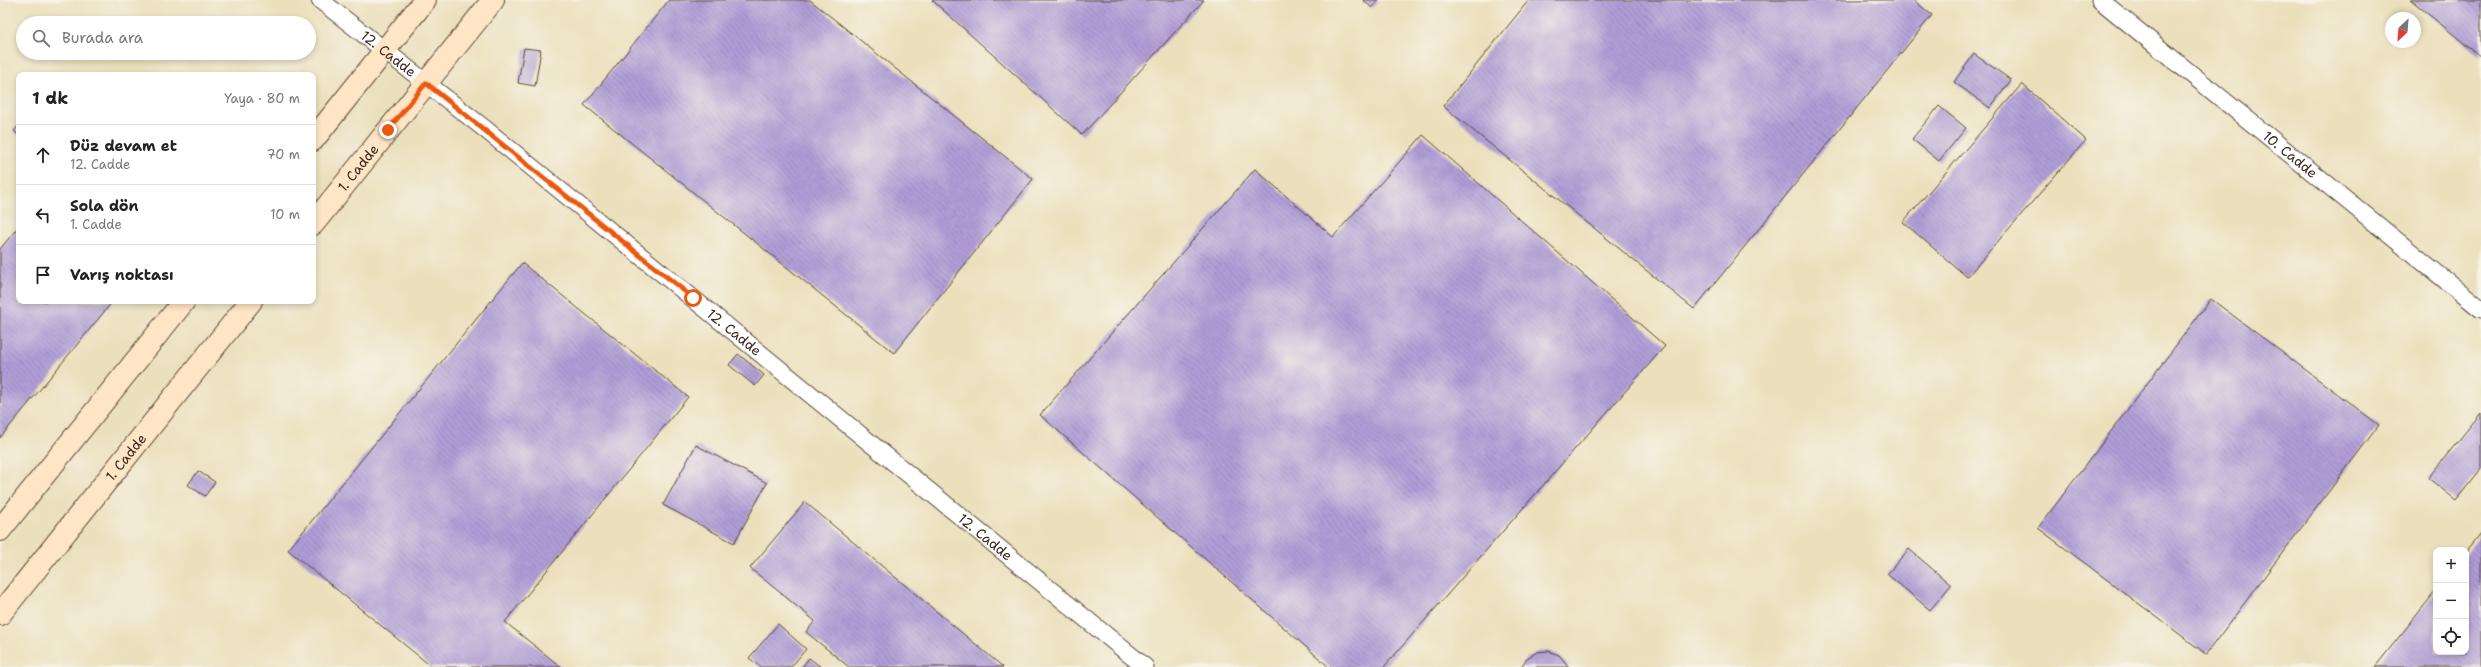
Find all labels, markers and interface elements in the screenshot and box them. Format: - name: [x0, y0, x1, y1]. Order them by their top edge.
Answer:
- north arrow: [2385, 12, 2421, 48]
- search box: [16, 16, 316, 60]
- street label: 12. Cadde: [357, 26, 420, 81]
- icon: search: [30, 27, 52, 49]
- text: Burada ara: [62, 28, 143, 48]
- text: 1 dk: [32, 87, 68, 109]
- text: Yaya · 80 m: [224, 90, 300, 107]
- route end: [379, 121, 397, 139]
- street label: 10. Cadde: [2259, 127, 2321, 182]
- text: Düz devam et: [70, 136, 177, 156]
- street label: 1. Cadde: [334, 140, 383, 195]
- icon: ahead: [32, 144, 54, 166]
- text: 70 m: [266, 146, 300, 163]
- text: 12. Cadde: [70, 156, 130, 173]
- text: Sola dön: [70, 196, 139, 216]
- icon: left: [32, 204, 54, 226]
- text: 10 m: [270, 206, 300, 223]
- text: 1. Cadde: [70, 216, 122, 233]
- icon: arrive: [32, 264, 54, 286]
- text: Varış noktası: [70, 265, 174, 285]
- route start: [684, 289, 702, 307]
- street label: 12. Cadde: [703, 305, 765, 360]
- street label: 1. Cadde: [101, 430, 150, 485]
- street label: 12. Cadde: [954, 509, 1016, 564]
- map controls: [2433, 547, 2469, 655]
- button: +: [2433, 547, 2469, 583]
- button: −: [2433, 583, 2469, 619]
- button: locate: [2433, 619, 2469, 655]

